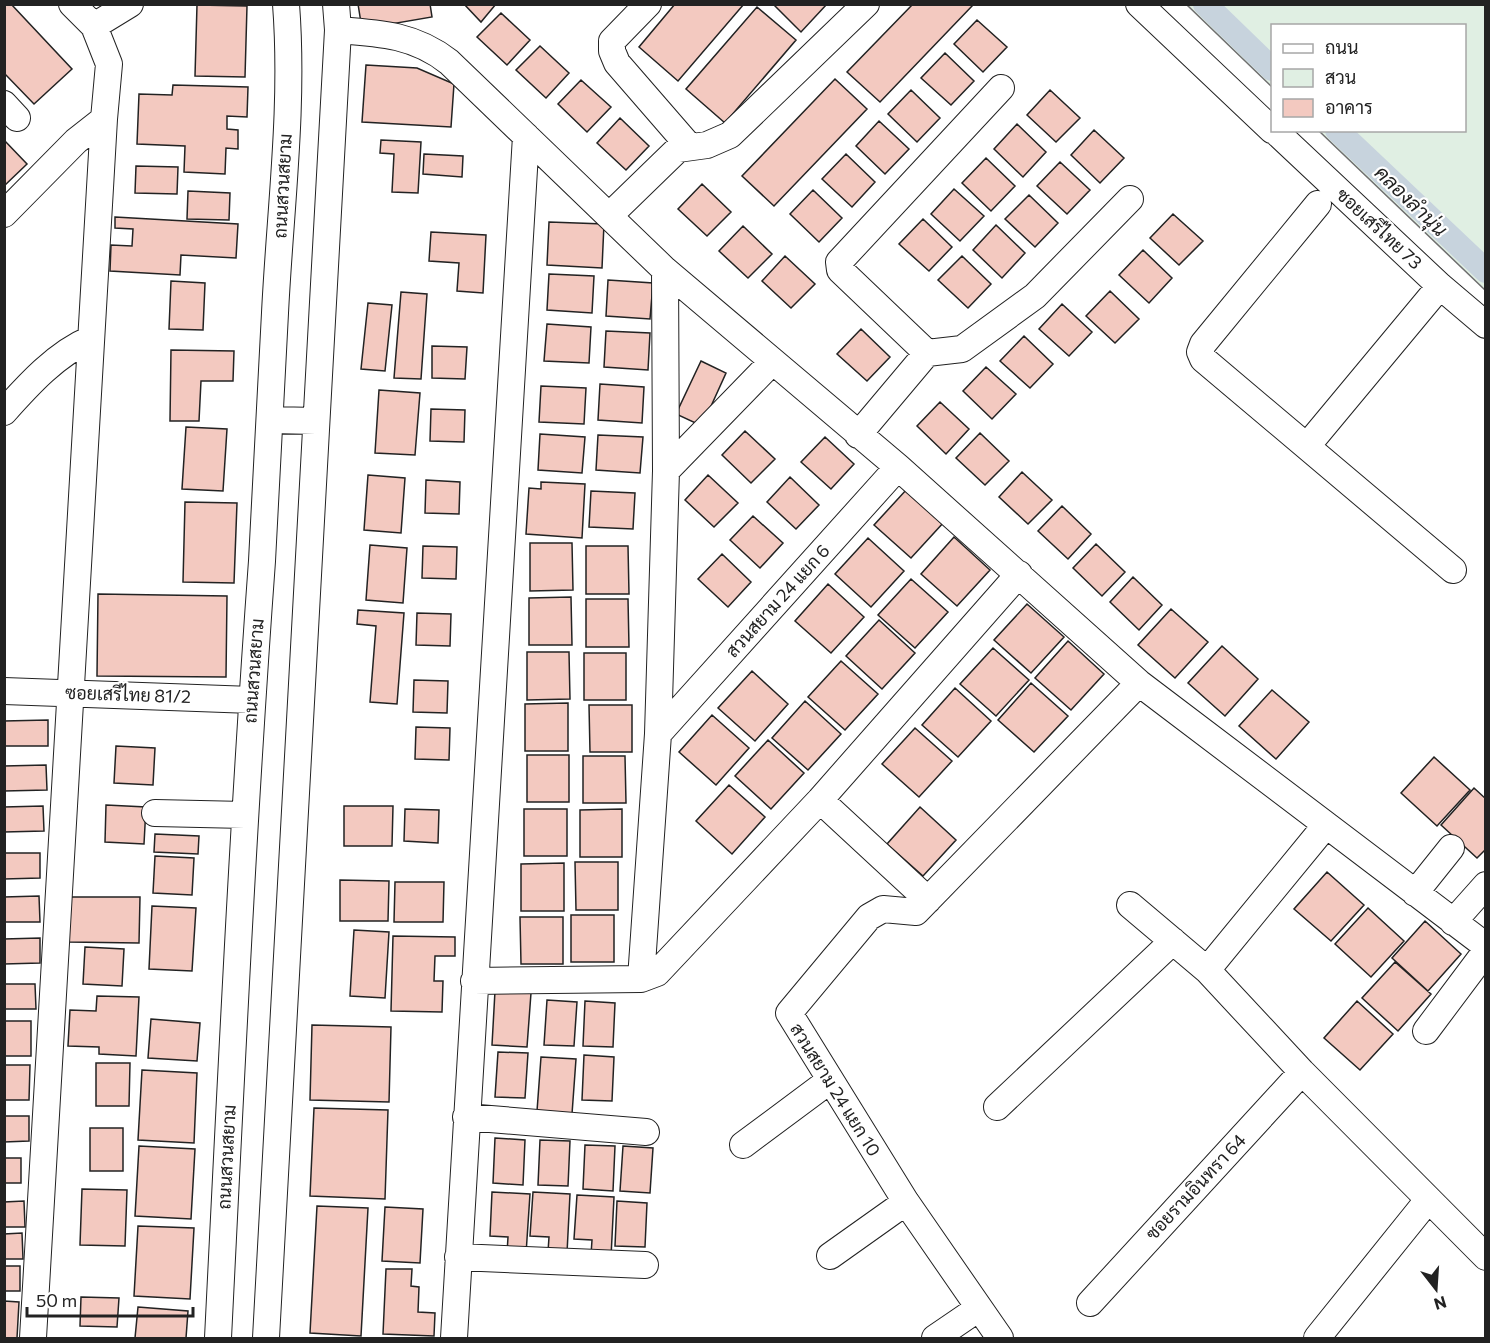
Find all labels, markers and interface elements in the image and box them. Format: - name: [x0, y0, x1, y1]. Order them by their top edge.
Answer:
- legend: [1271, 24, 1466, 132]
- text: ถนน: [1325, 36, 1358, 58]
- text: สวน: [1325, 66, 1356, 88]
- text: อาคาร: [1325, 96, 1373, 118]
- street label: ถนนสวนสยาม: [268, 133, 296, 239]
- water label: คลองลำนุ่น: [1368, 160, 1453, 243]
- street label: ซอยเสรีไทย 73: [1332, 182, 1428, 273]
- street label: สวนสยาม 24 แยก 6: [721, 539, 834, 661]
- street label: ถนนสวนสยาม: [238, 618, 268, 724]
- street label: ซอยเสรีไทย 81/2: [65, 680, 191, 707]
- street label: สวนสยาม 24 แยก 10: [786, 1019, 886, 1160]
- street label: ถนนสวนสยาม: [212, 1104, 240, 1210]
- street label: ซอยรามอินทรา 64: [1141, 1129, 1250, 1244]
- north arrow: [1406, 1259, 1466, 1319]
- scale bar: [27, 1280, 194, 1318]
- text: 50 m: [36, 1289, 77, 1311]
- text: N: [1432, 1293, 1449, 1315]

